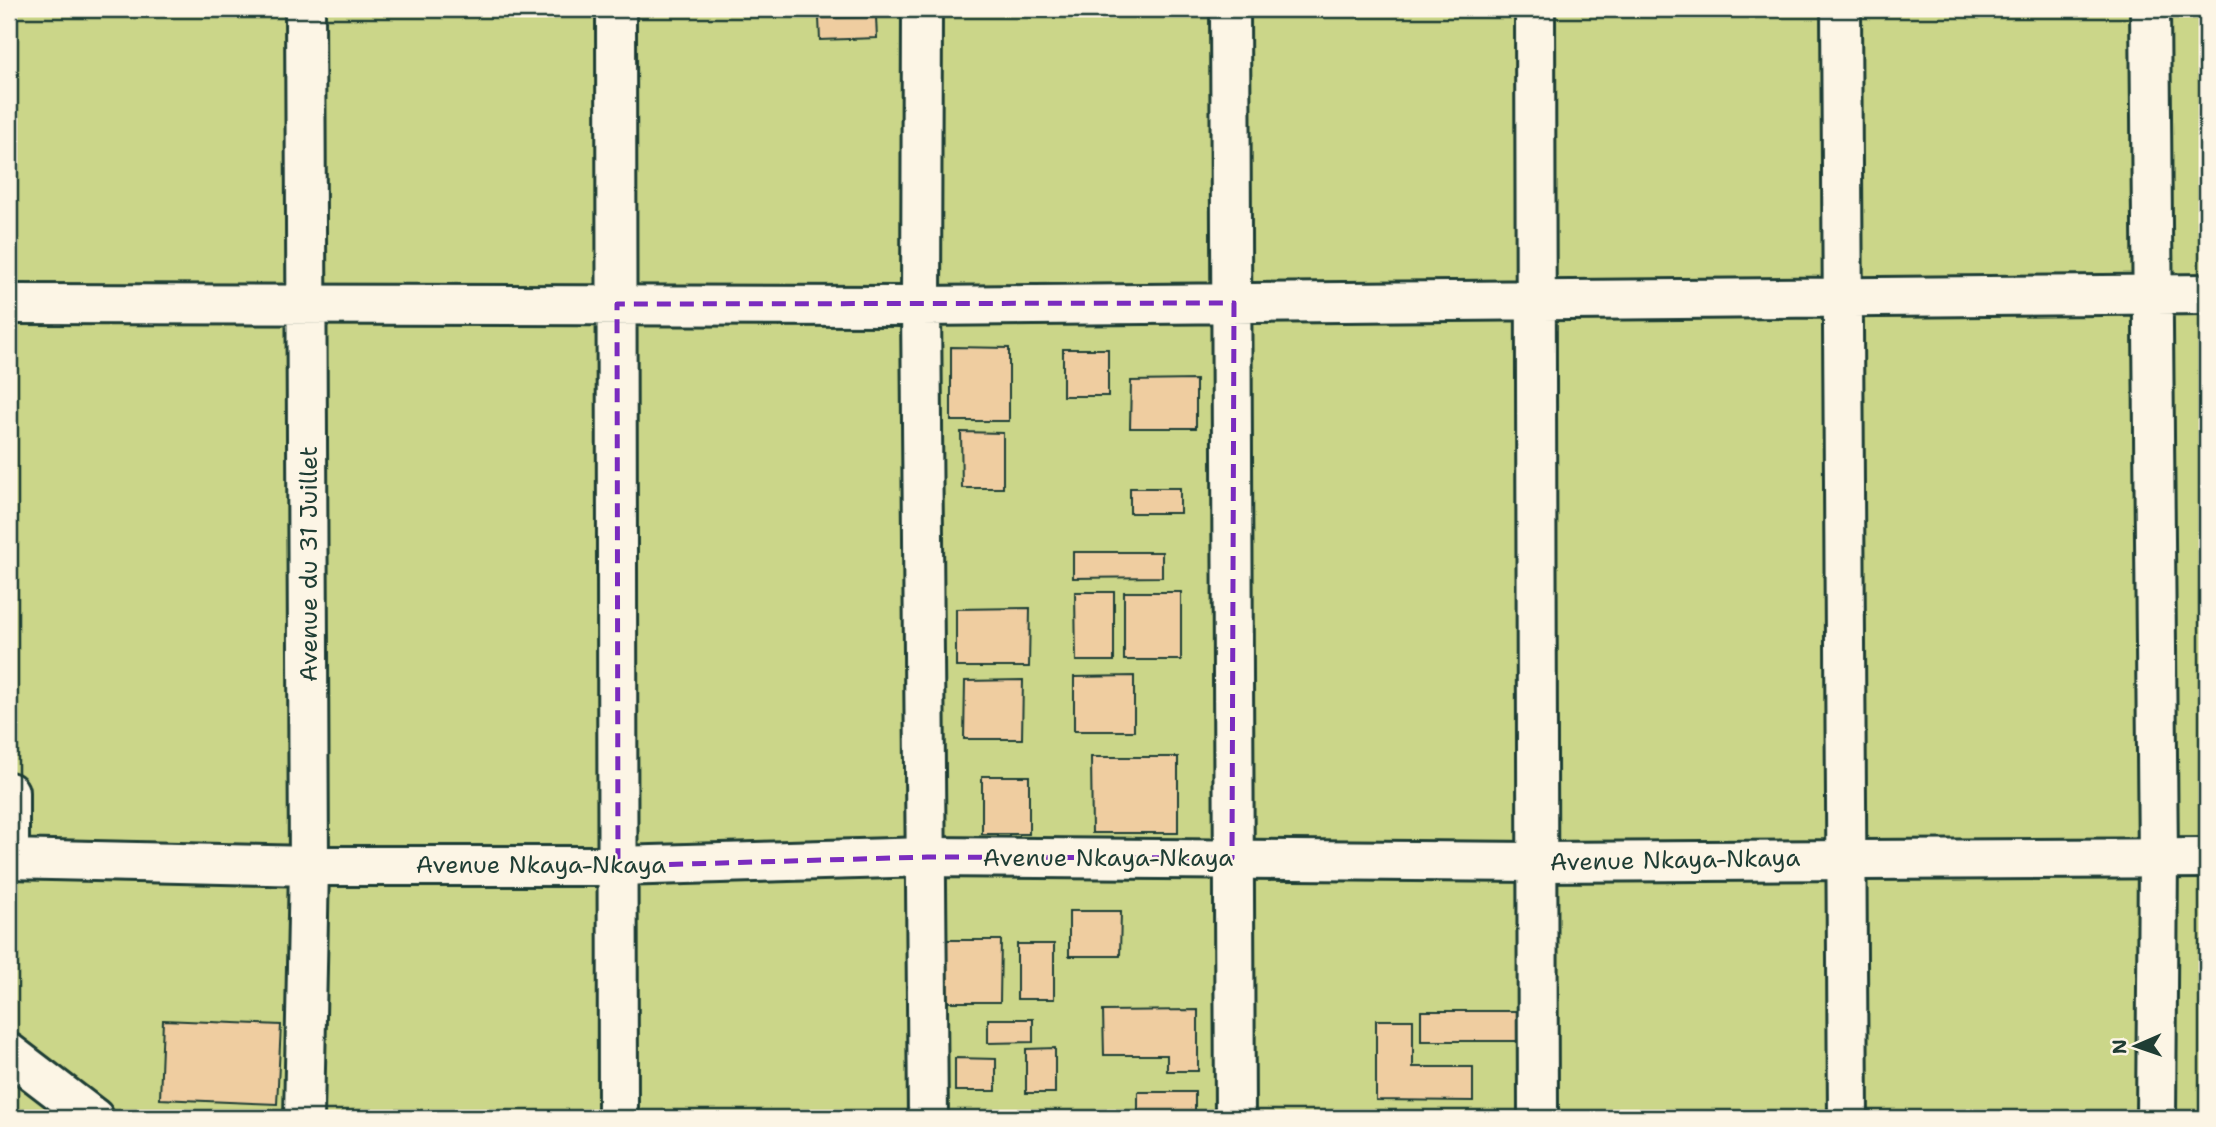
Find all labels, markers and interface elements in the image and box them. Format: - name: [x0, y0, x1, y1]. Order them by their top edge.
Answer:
- street label: Avenue du 31 Juillet: [293, 446, 325, 682]
- street label: Avenue Nkaya-Nkaya: [983, 842, 1233, 874]
- street label: Avenue Nkaya-Nkaya: [1549, 842, 1801, 878]
- street label: Avenue Nkaya-Nkaya: [416, 849, 666, 881]
- north arrow: [2100, 1012, 2170, 1082]
- text: N: [2107, 1039, 2132, 1055]

